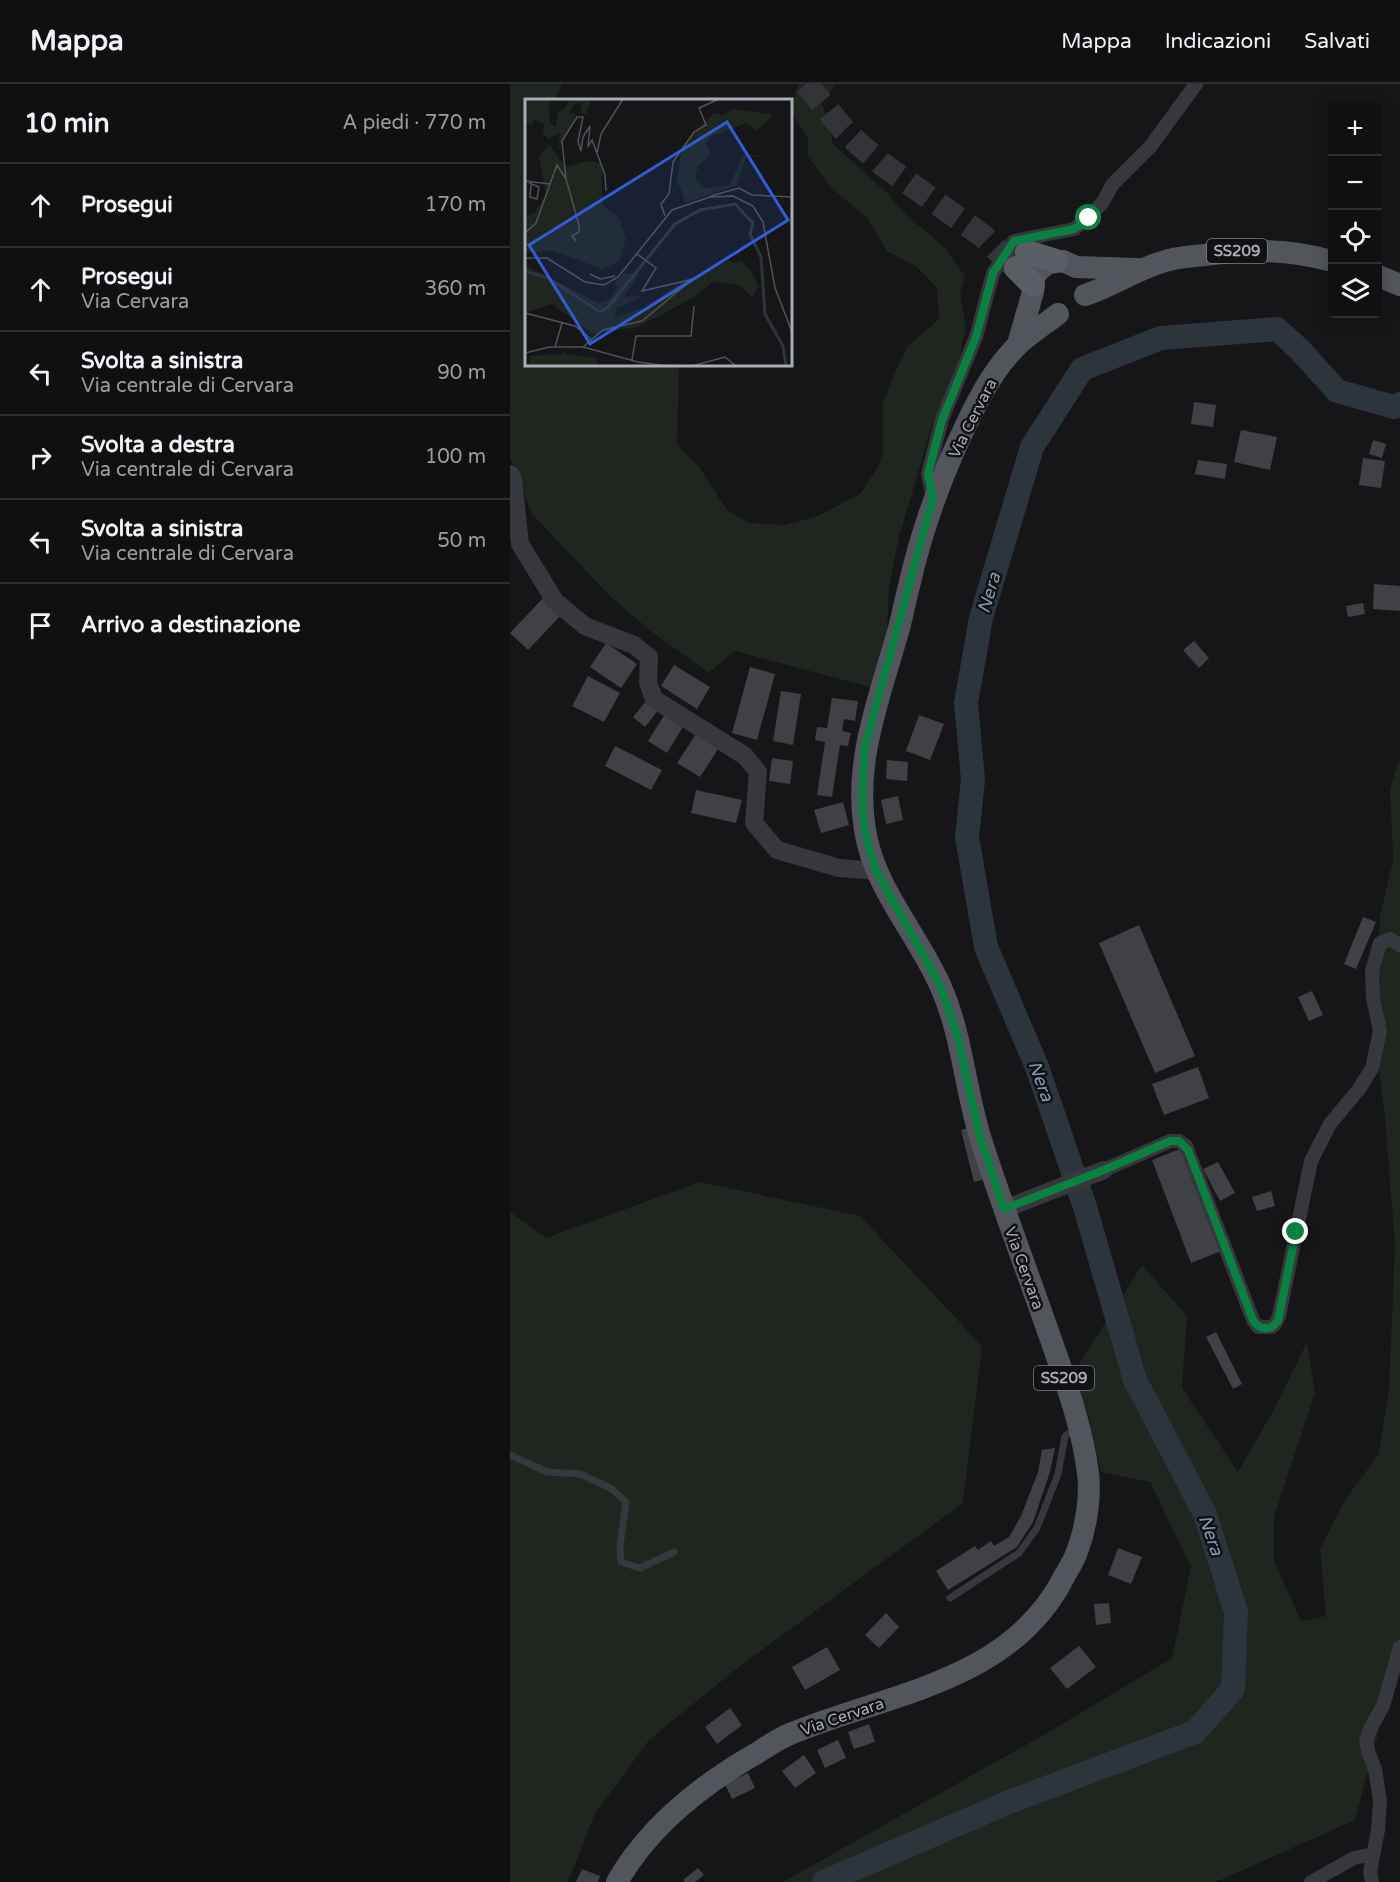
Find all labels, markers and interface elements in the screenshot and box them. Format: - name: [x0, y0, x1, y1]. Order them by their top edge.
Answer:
- text: Mappa: [30, 24, 124, 58]
- text: Mappa: [1061, 29, 1132, 54]
- text: Indicazioni: [1165, 29, 1271, 54]
- text: Salvati: [1304, 29, 1370, 54]
- inset map: [525, 99, 792, 366]
- map controls: [1328, 102, 1382, 318]
- button: +: [1328, 102, 1382, 156]
- text: 10 min: [24, 108, 110, 139]
- text: A piedi · 770 m: [343, 111, 486, 135]
- button: −: [1328, 156, 1382, 210]
- icon: ahead: [24, 189, 57, 222]
- text: Prosegui: [81, 192, 173, 218]
- text: 170 m: [425, 193, 486, 217]
- route start: [1075, 204, 1101, 230]
- button: locate: [1328, 210, 1382, 264]
- road number: SS209: [1207, 239, 1267, 263]
- text: Prosegui: [81, 264, 173, 290]
- button: layers: [1328, 264, 1382, 318]
- icon: ahead: [24, 273, 57, 306]
- text: 360 m: [425, 277, 486, 301]
- text: Via Cervara: [81, 290, 189, 314]
- text: Svolta a sinistra: [81, 348, 243, 374]
- icon: left: [24, 357, 57, 390]
- text: 90 m: [437, 361, 486, 385]
- text: Via centrale di Cervara: [81, 374, 294, 398]
- street label: Via Cervara: [944, 375, 1001, 462]
- text: Svolta a destra: [81, 432, 235, 458]
- icon: right: [24, 441, 57, 474]
- text: 100 m: [425, 445, 486, 469]
- text: Via centrale di Cervara: [81, 458, 294, 482]
- text: Svolta a sinistra: [81, 516, 243, 542]
- icon: left: [24, 525, 57, 558]
- text: 50 m: [437, 529, 486, 553]
- text: Via centrale di Cervara: [81, 542, 294, 566]
- water label: Nera: [973, 569, 1006, 616]
- icon: arrive: [24, 609, 57, 642]
- text: Arrivo a destinazione: [81, 612, 300, 638]
- water label: Nera: [1024, 1058, 1059, 1105]
- route end: [1282, 1218, 1308, 1244]
- street label: Via Cervara: [1000, 1224, 1048, 1312]
- road number: SS209: [1034, 1366, 1094, 1390]
- water label: Nera: [1194, 1512, 1228, 1559]
- street label: Via Cervara: [798, 1693, 887, 1741]

